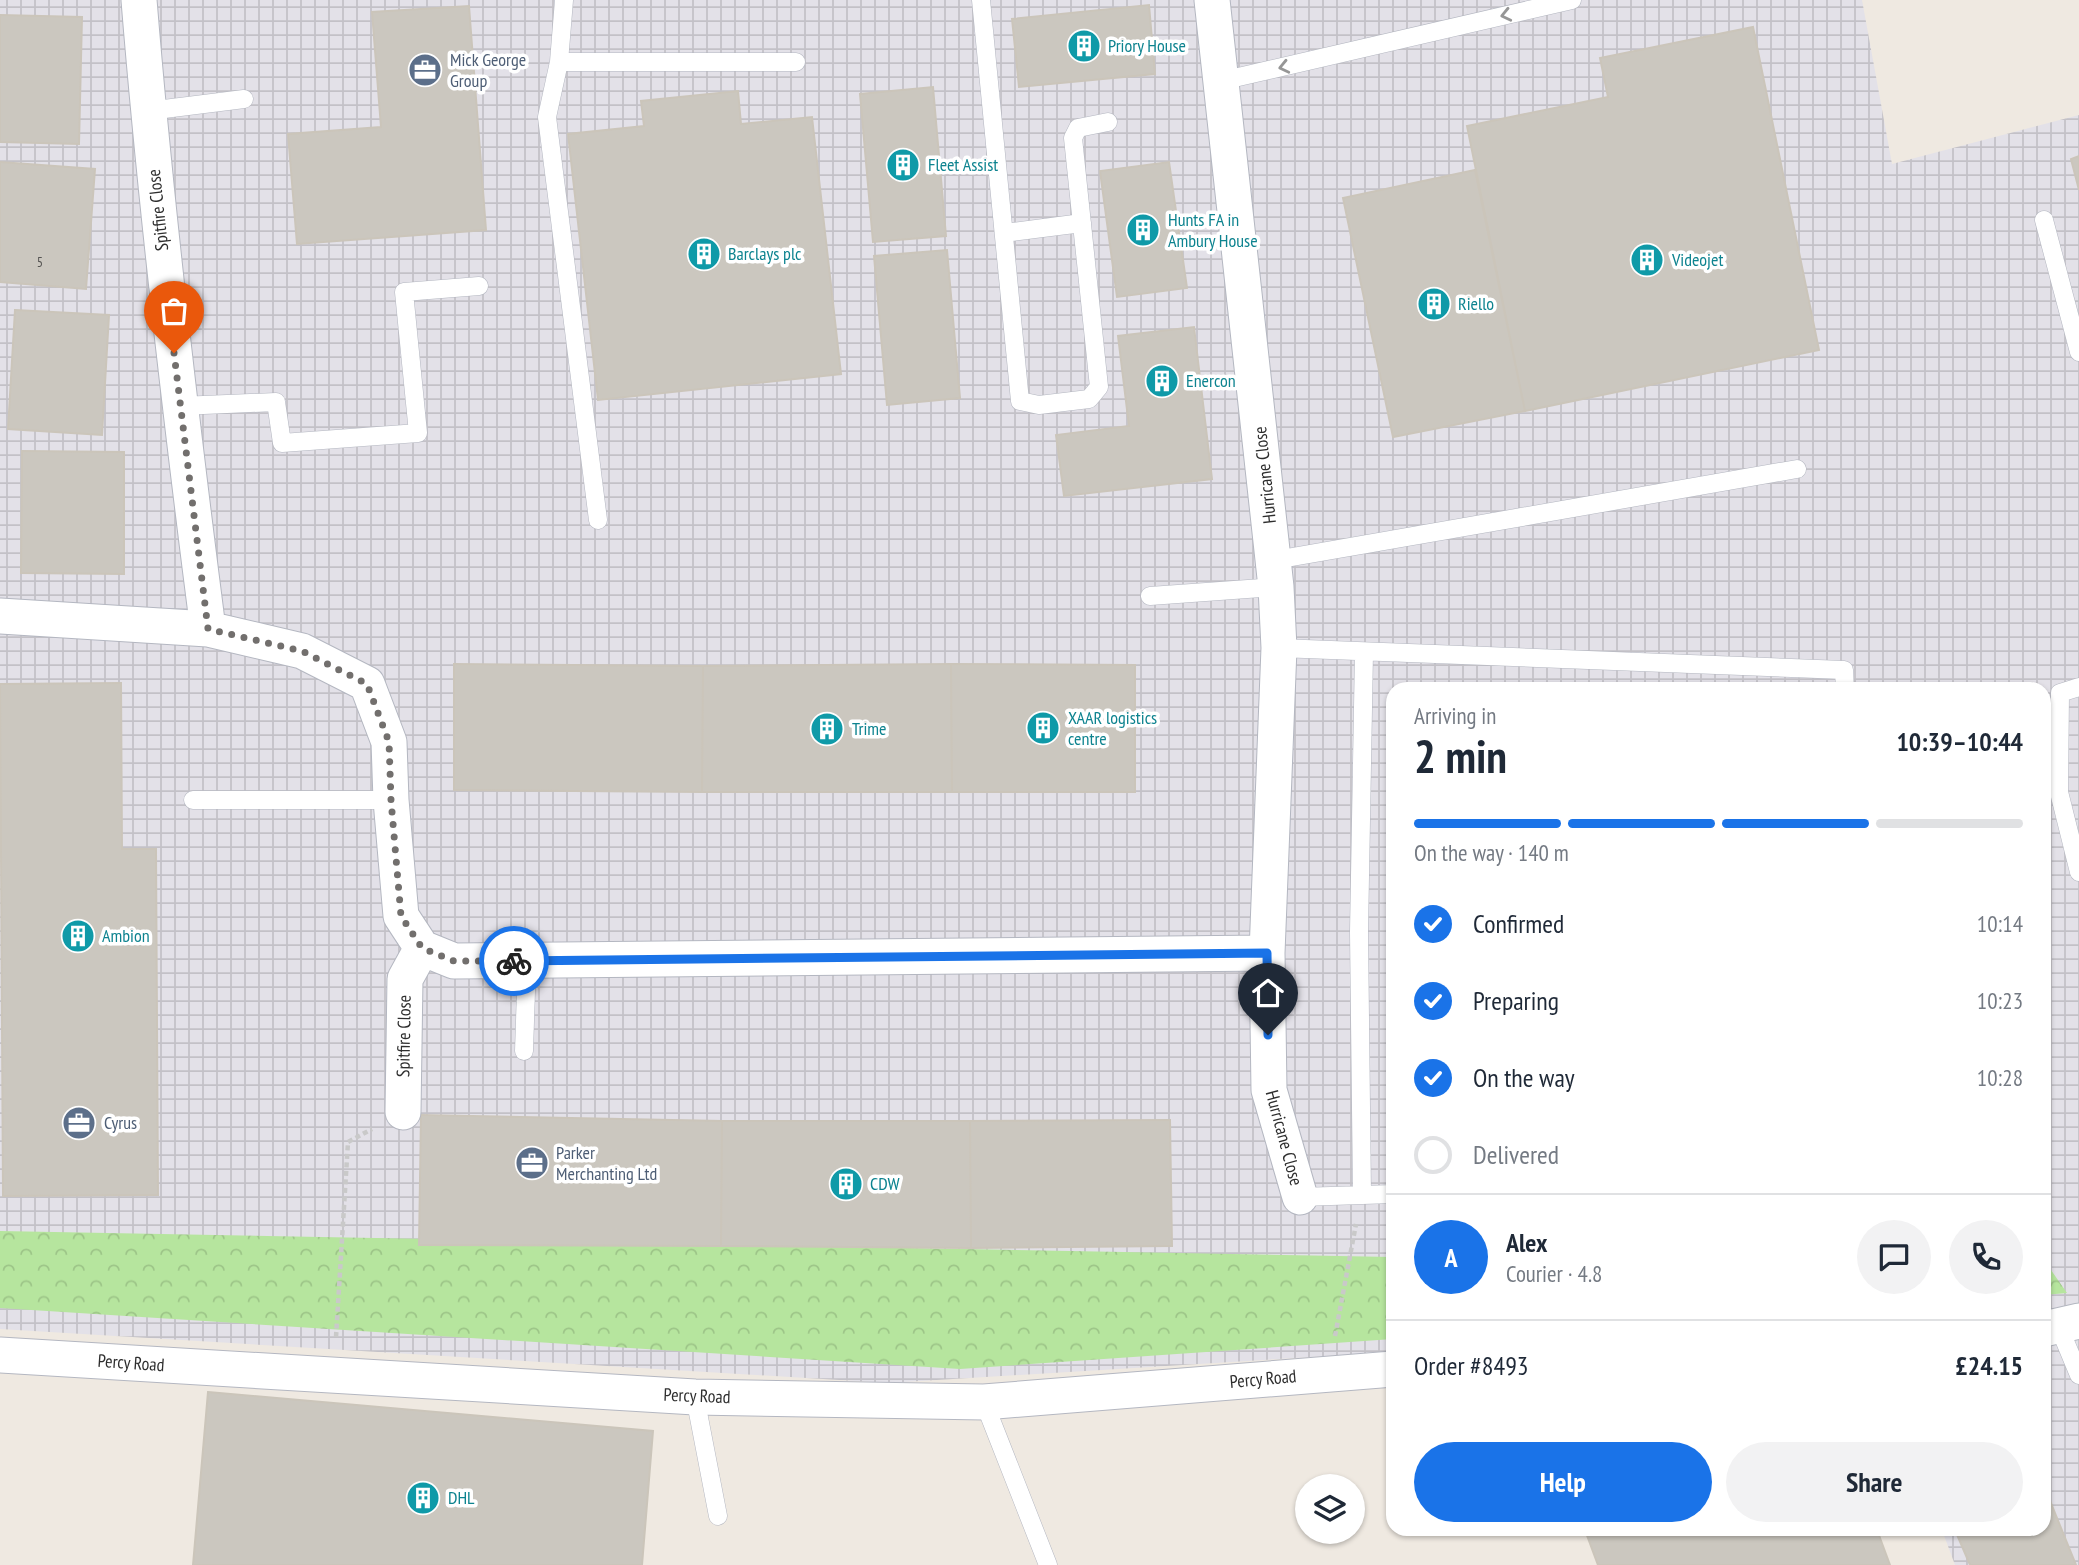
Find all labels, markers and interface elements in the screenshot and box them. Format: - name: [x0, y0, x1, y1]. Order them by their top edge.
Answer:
- one-way arrow: [1500, 7, 1512, 22]
- building icon: Priory House: [1065, 27, 1103, 65]
- place label: Priory House: [1108, 34, 1186, 57]
- place label: Mick George Group: [450, 48, 526, 92]
- office icon: Mick George Group: [406, 51, 444, 89]
- one-way arrow: [1278, 58, 1290, 73]
- building icon: Fleet Assist: [884, 146, 922, 184]
- place label: Fleet Assist: [928, 153, 998, 176]
- street label: Spitfire Close: [142, 168, 173, 252]
- place label: Hunts FA in Ambury House: [1168, 208, 1258, 252]
- building icon: Hunts FA in Ambury House: [1124, 211, 1162, 249]
- building icon: Barclays plc: [685, 235, 723, 273]
- building icon: Videojet: [1628, 241, 1666, 279]
- place label: Barclays plc: [728, 242, 802, 265]
- place label: Videojet: [1671, 248, 1723, 271]
- house number: 5: [37, 253, 43, 271]
- pin: [144, 281, 204, 353]
- building icon: Riello: [1415, 285, 1453, 323]
- icon: bag: [155, 292, 193, 330]
- place label: Riello: [1458, 292, 1494, 315]
- building icon: Enercon: [1143, 362, 1181, 400]
- place label: Enercon: [1186, 369, 1236, 392]
- street label: Hurricane Close: [1248, 425, 1281, 525]
- text: Arriving in: [1414, 701, 1496, 730]
- place label: XAAR logistics centre: [1068, 706, 1157, 750]
- building icon: XAAR logistics centre: [1024, 709, 1062, 747]
- building icon: Trime: [808, 710, 846, 748]
- place label: Trime: [852, 717, 887, 740]
- text: 10:39–10:44: [1896, 725, 2023, 758]
- text: 2 min: [1414, 726, 1507, 786]
- text: On the way · 140 m: [1414, 838, 1569, 867]
- icon: check: [1414, 905, 1452, 943]
- text: Confirmed: [1473, 907, 1564, 940]
- text: 10:14: [1977, 909, 2023, 938]
- building icon: Ambion: [59, 917, 97, 955]
- place label: Ambion: [102, 924, 150, 947]
- courier: [479, 926, 549, 996]
- icon: bike: [495, 942, 533, 980]
- pin: [1238, 963, 1298, 1035]
- icon: home: [1249, 974, 1287, 1012]
- icon: check: [1414, 982, 1452, 1020]
- text: Preparing: [1473, 984, 1559, 1017]
- text: 10:23: [1977, 986, 2023, 1015]
- street label: Spitfire Close: [391, 995, 416, 1077]
- icon: check: [1414, 1059, 1452, 1097]
- text: On the way: [1473, 1061, 1575, 1094]
- text: 10:28: [1977, 1063, 2023, 1092]
- street label: Hurricane Close: [1261, 1088, 1308, 1188]
- office icon: Cyrus: [60, 1104, 98, 1142]
- place label: Cyrus: [104, 1111, 137, 1134]
- text: Delivered: [1473, 1138, 1559, 1171]
- place label: Parker Merchanting Ltd: [556, 1141, 657, 1185]
- office icon: Parker Merchanting Ltd: [513, 1144, 551, 1182]
- building icon: CDW: [827, 1165, 865, 1203]
- place label: CDW: [870, 1172, 899, 1195]
- button: chat: [1857, 1220, 1931, 1294]
- button: phone: [1949, 1220, 2023, 1294]
- text: Alex: [1506, 1226, 1547, 1259]
- text: A: [1444, 1241, 1458, 1274]
- text: Courier · 4.8: [1506, 1259, 1602, 1288]
- street label: Percy Road: [97, 1349, 165, 1376]
- text: Order #8493: [1414, 1349, 1529, 1382]
- text: £24.15: [1955, 1349, 2023, 1382]
- street label: Percy Road: [1229, 1364, 1297, 1393]
- street label: Percy Road: [663, 1383, 731, 1408]
- button: Help: [1414, 1442, 1712, 1522]
- button: Share: [1726, 1442, 2023, 1522]
- map controls: [1295, 1474, 1365, 1544]
- button: layers: [1295, 1474, 1365, 1544]
- building icon: DHL: [404, 1479, 442, 1517]
- place label: DHL: [448, 1486, 475, 1509]

